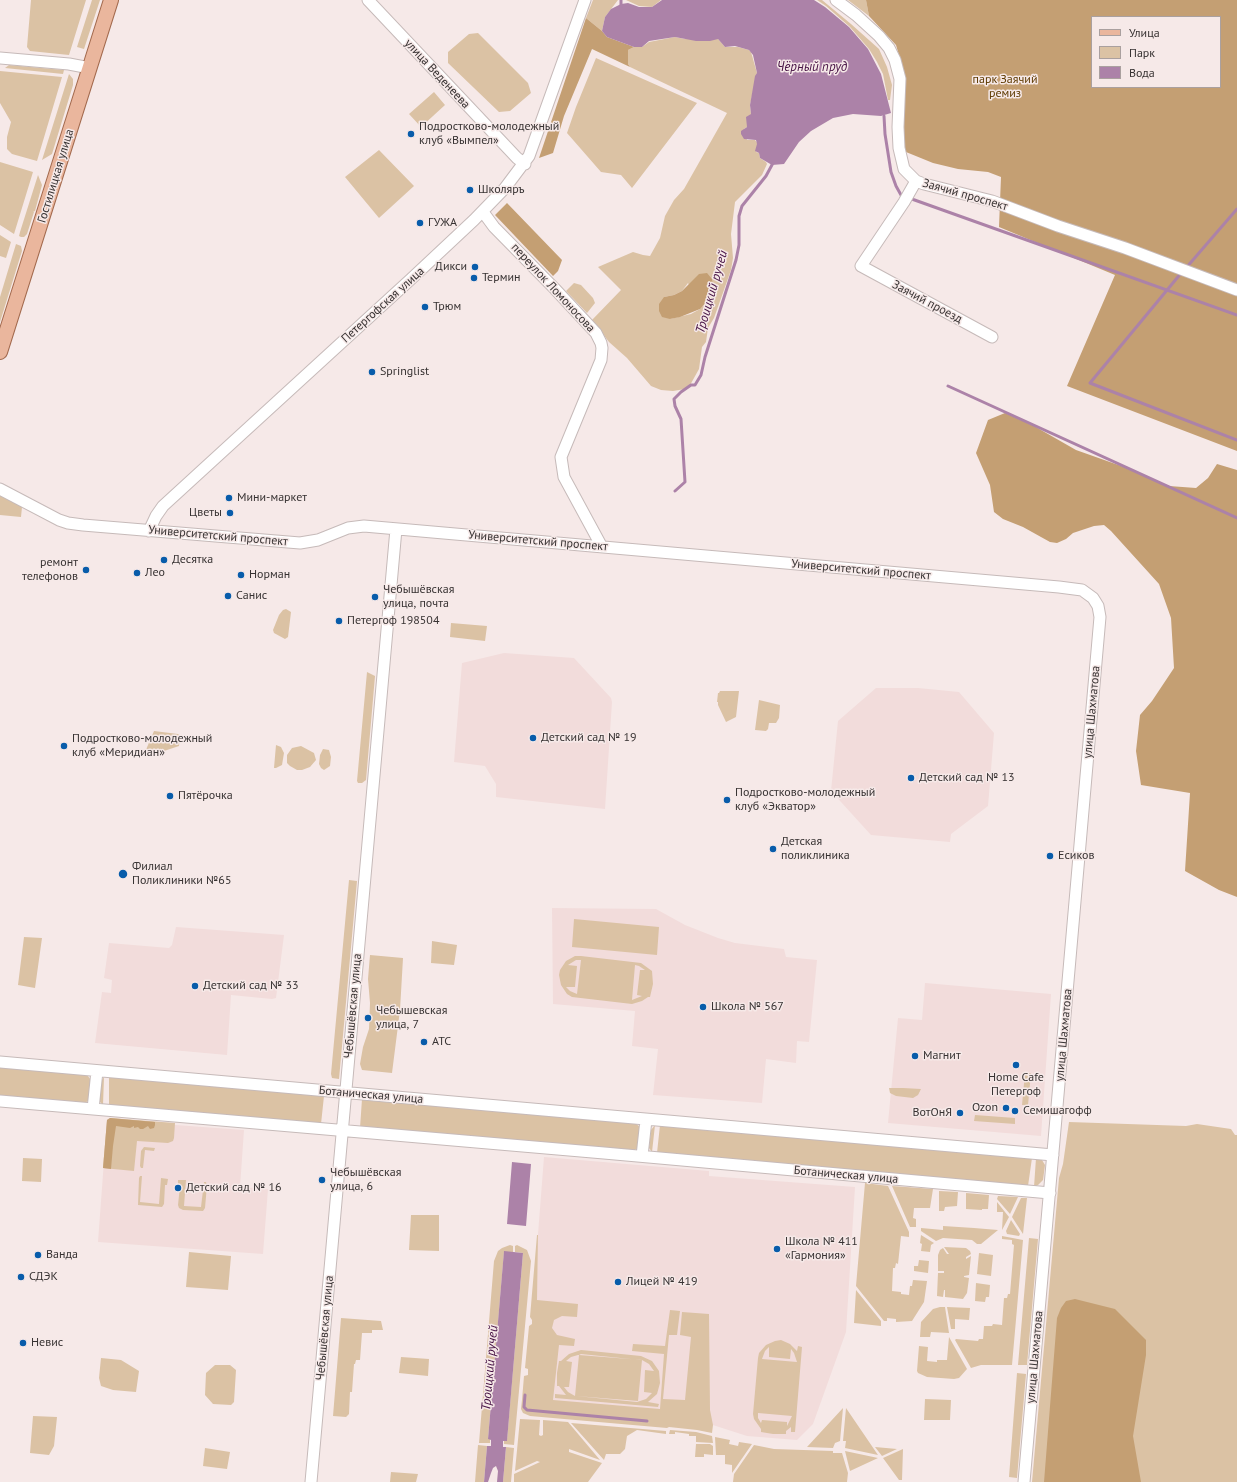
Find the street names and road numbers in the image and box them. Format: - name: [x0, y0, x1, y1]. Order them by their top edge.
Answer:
- street label: улица Веденеева: [401, 36, 473, 112]
- street label: Гостилицкая улица: [35, 127, 77, 225]
- street label: Заячий проспект: [921, 176, 1009, 214]
- street label: переулок Ломоносова: [508, 241, 598, 335]
- street label: Петергофская улица: [339, 264, 427, 346]
- street label: Заячий проезд: [889, 277, 965, 327]
- street label: Университетский проспект: [148, 523, 288, 549]
- street label: Университетский проспект: [468, 528, 608, 554]
- street label: Университетский проспект: [791, 557, 931, 583]
- street label: улица Шахматова: [1081, 665, 1103, 759]
- street label: Чебышёвская улица: [341, 953, 365, 1059]
- street label: улица Шахматова: [1053, 988, 1075, 1082]
- street label: Ботаническая улица: [318, 1083, 424, 1107]
- street label: Ботаническая улица: [793, 1163, 899, 1187]
- street label: Чебышёвская улица: [313, 1275, 337, 1381]
- street label: улица Шахматова: [1024, 1310, 1046, 1404]

